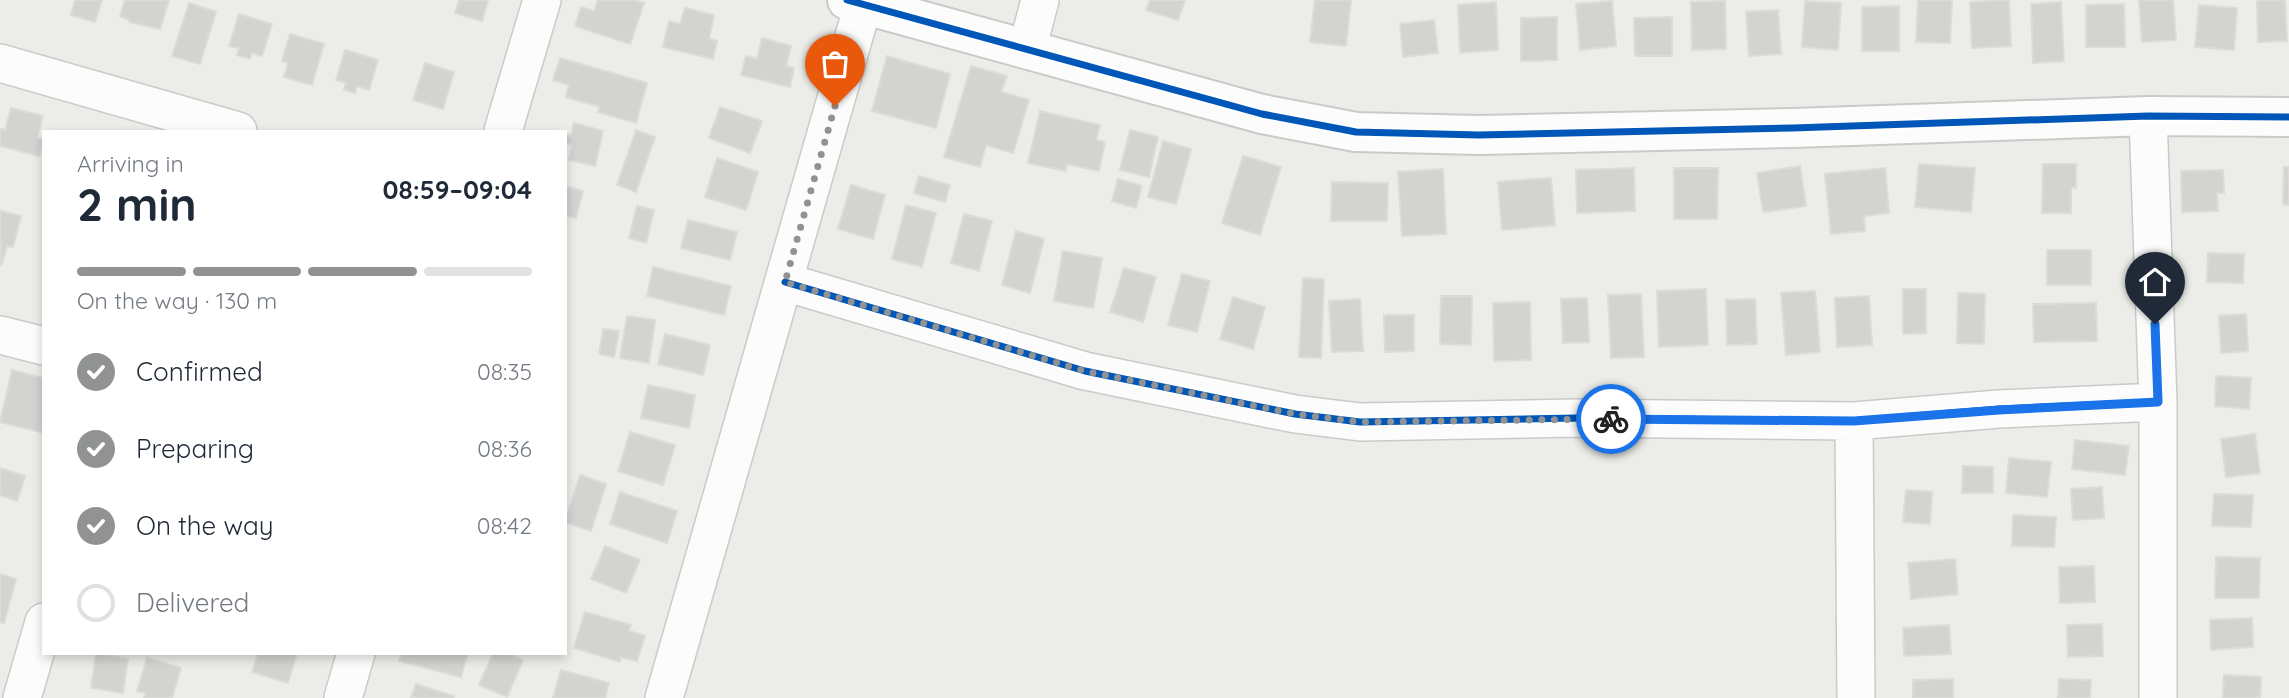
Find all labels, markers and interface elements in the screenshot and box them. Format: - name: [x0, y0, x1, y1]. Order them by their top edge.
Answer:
- pin: [805, 34, 865, 106]
- icon: bag: [816, 45, 854, 83]
- text: Arriving in: [77, 149, 184, 178]
- text: 08:59–09:04: [382, 173, 532, 206]
- text: 2 min: [77, 175, 197, 233]
- pin: [2125, 252, 2185, 324]
- icon: home: [2136, 263, 2174, 301]
- text: On the way · 130 m: [77, 286, 277, 315]
- icon: check: [77, 353, 115, 391]
- text: Confirmed: [136, 355, 263, 388]
- text: 08:35: [477, 357, 532, 386]
- courier: [1576, 384, 1646, 454]
- icon: bike: [1592, 400, 1630, 438]
- icon: check: [77, 430, 115, 468]
- text: Preparing: [136, 432, 254, 465]
- text: 08:36: [477, 434, 532, 463]
- icon: check: [77, 507, 115, 545]
- text: On the way: [136, 509, 274, 542]
- text: 08:42: [477, 511, 532, 540]
- text: Delivered: [136, 586, 249, 619]

